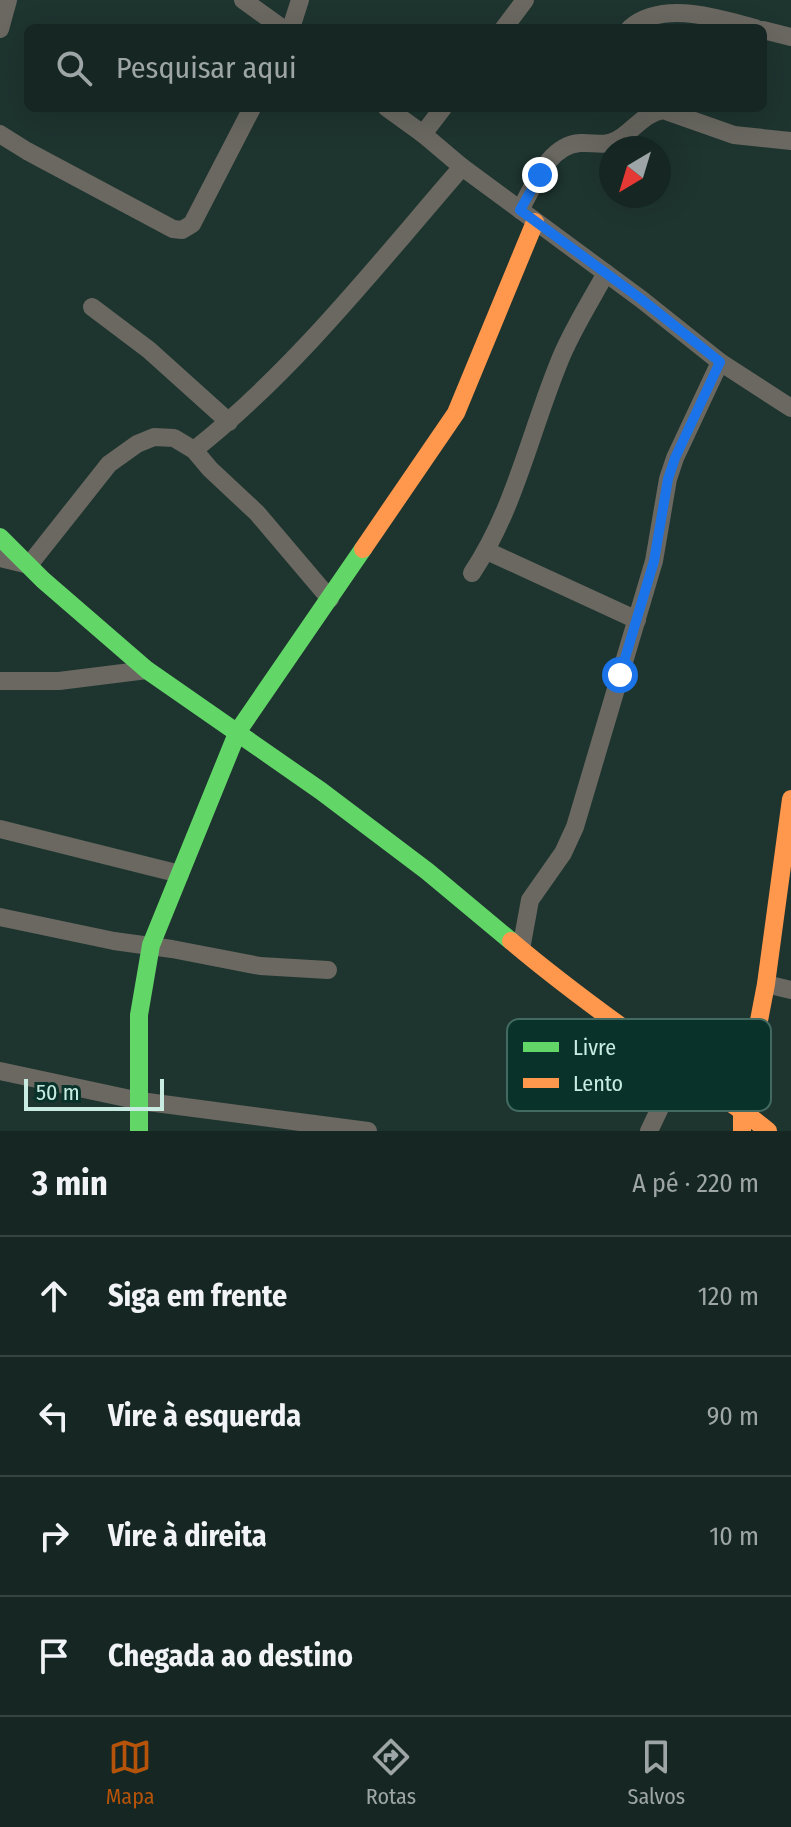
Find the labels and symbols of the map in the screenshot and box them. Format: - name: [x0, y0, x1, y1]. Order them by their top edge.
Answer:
- north arrow: [599, 136, 671, 208]
- route end: [522, 157, 558, 193]
- route start: [602, 657, 638, 693]
- legend: [507, 1019, 771, 1111]
- text: Livre: [573, 1034, 616, 1061]
- text: Lento: [573, 1070, 623, 1097]
- scale bar: [24, 1075, 164, 1111]

